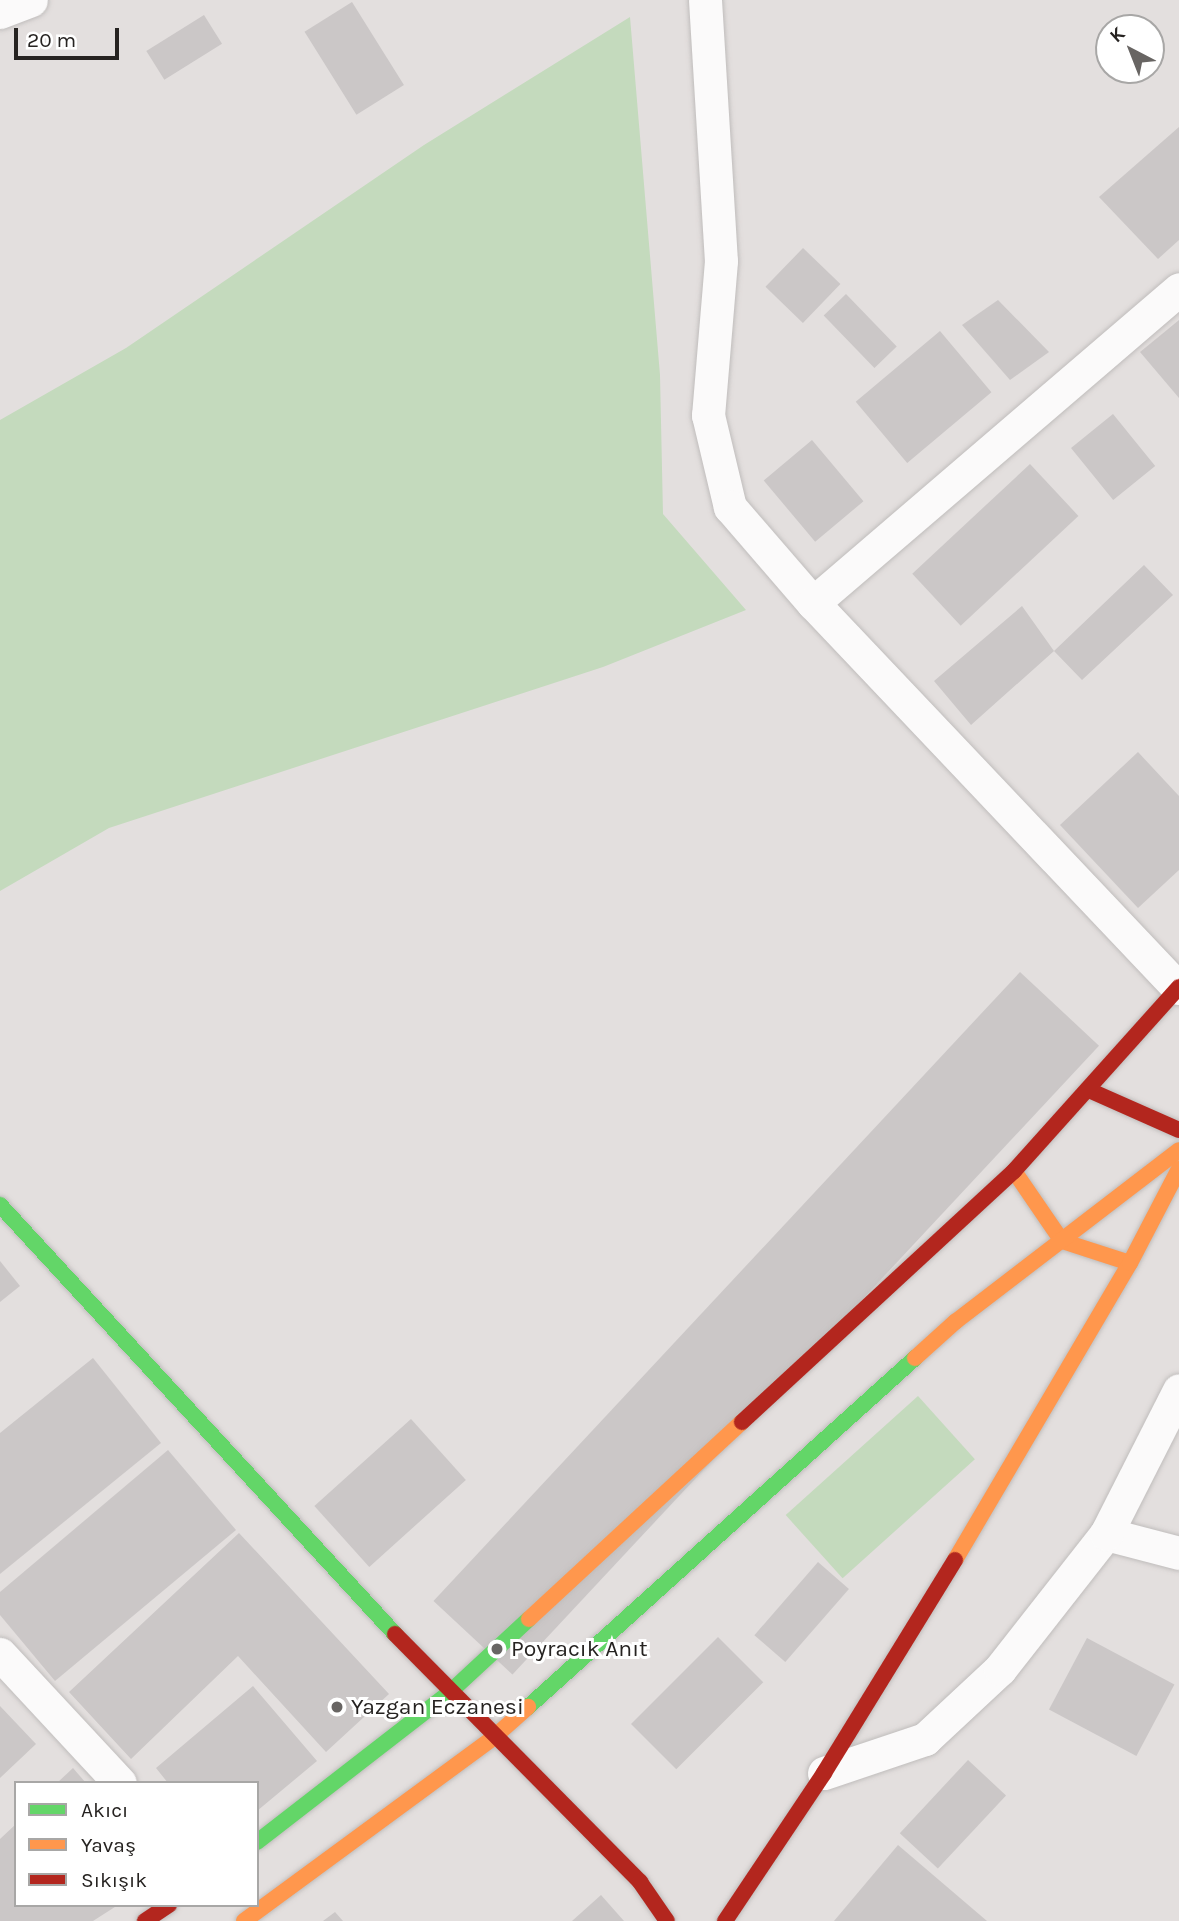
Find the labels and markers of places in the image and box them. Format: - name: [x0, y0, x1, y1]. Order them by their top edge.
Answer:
- place label: Poyracık Anıt: [511, 1635, 648, 1663]
- marker: Poyracık Anıt: [489, 1641, 505, 1657]
- place label: Yazgan Eczanesi: [351, 1693, 524, 1721]
- marker: Yazgan Eczanesi: [329, 1699, 345, 1715]

